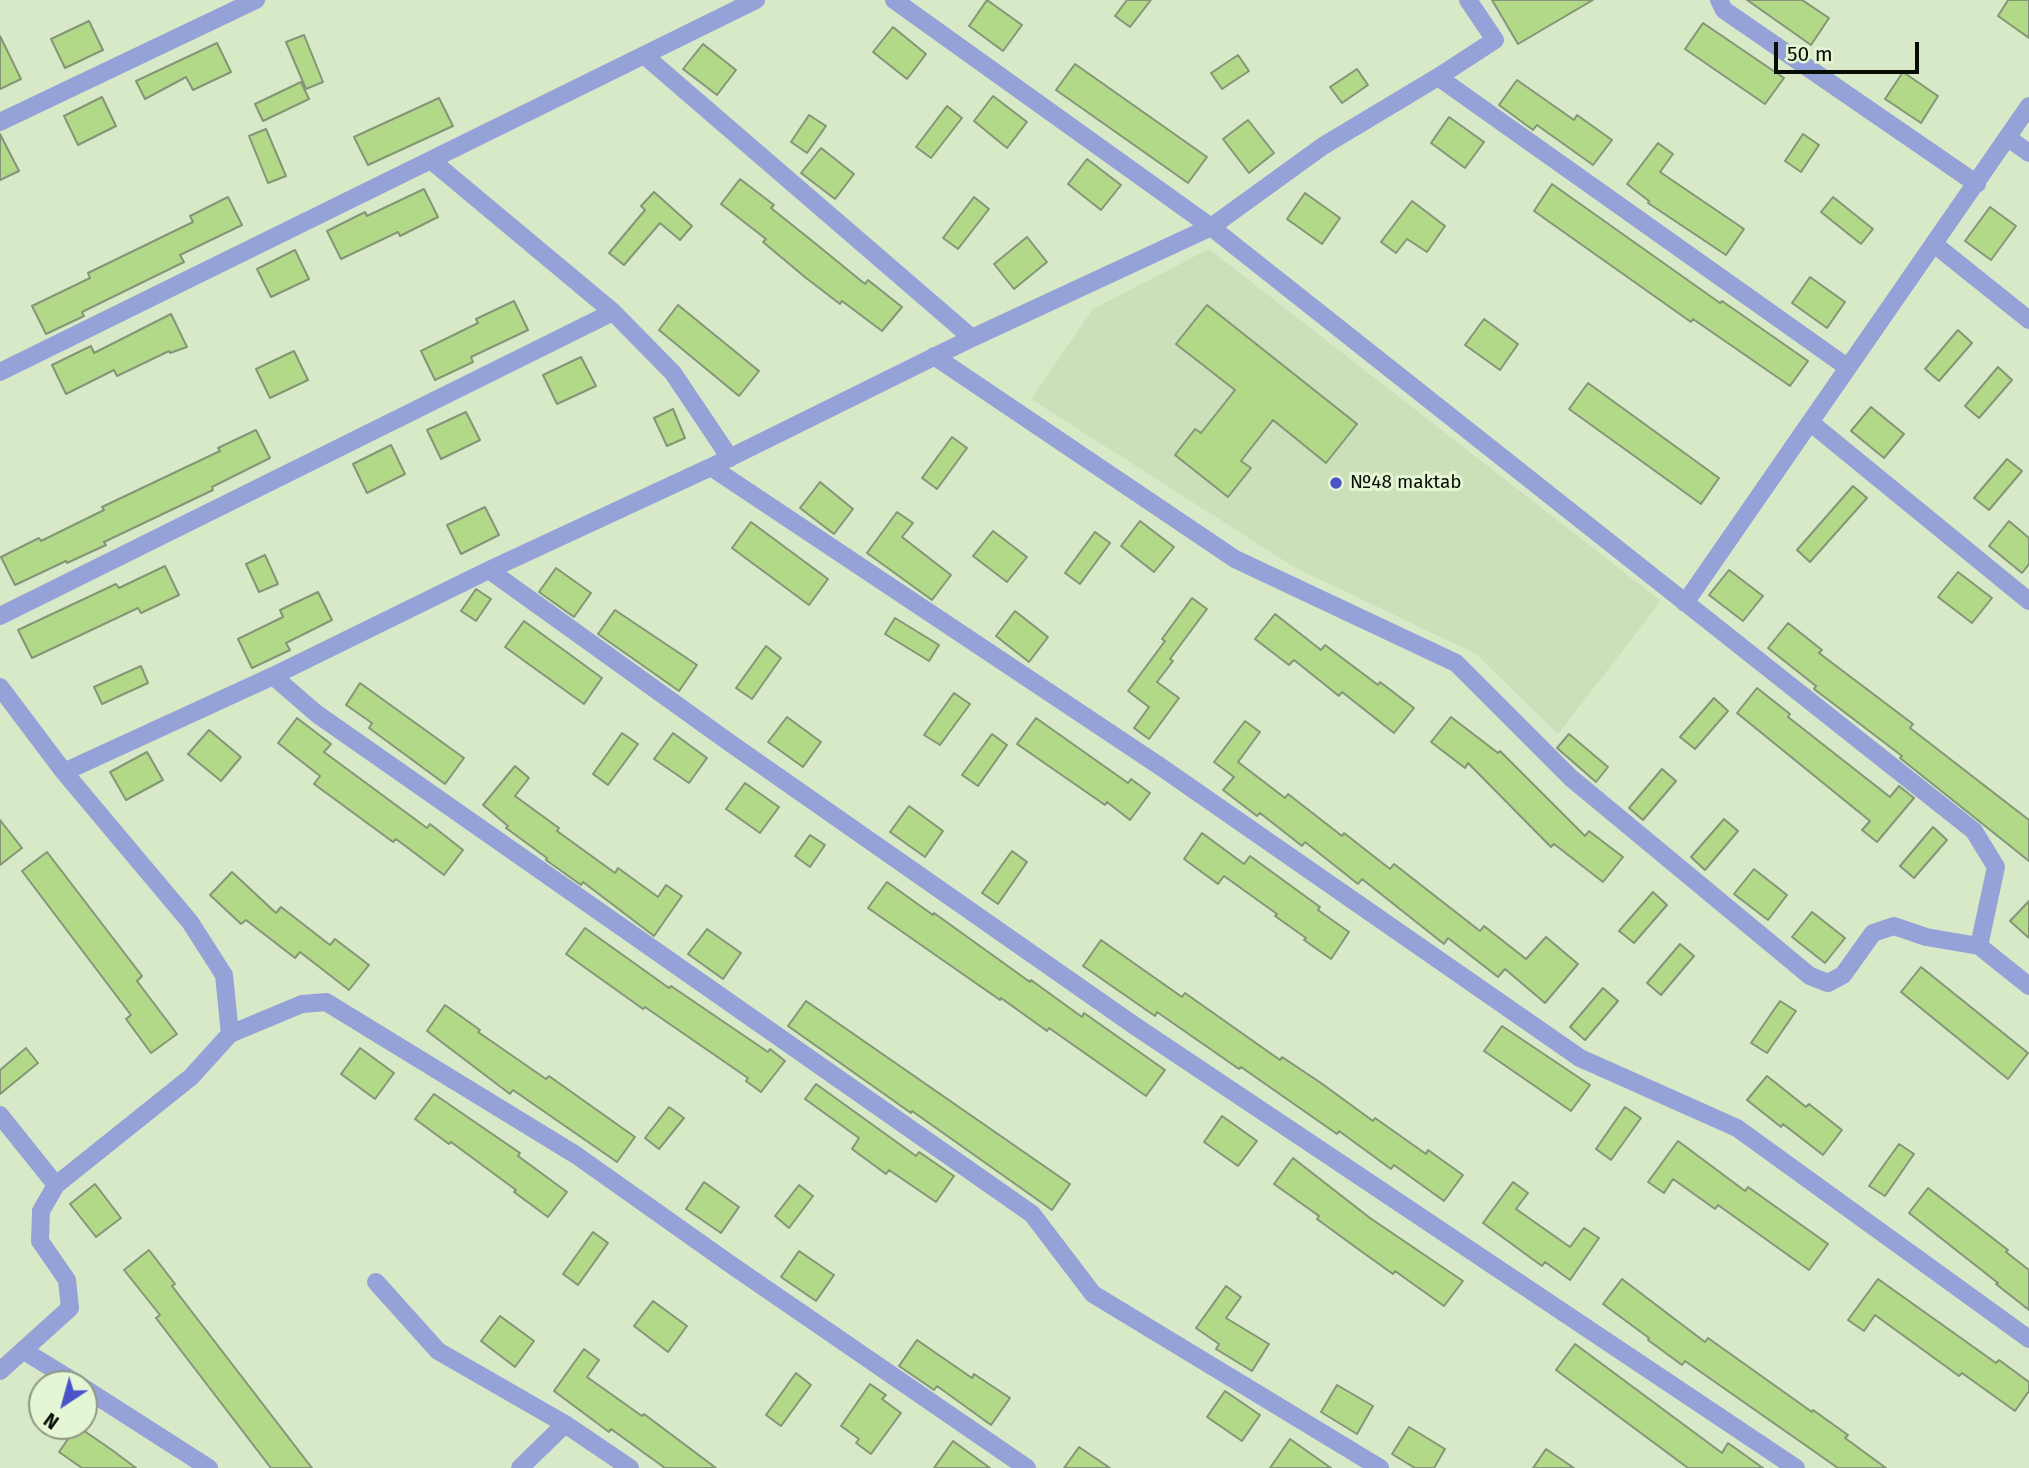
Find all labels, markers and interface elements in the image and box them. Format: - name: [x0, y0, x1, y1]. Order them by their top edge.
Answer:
- scale bar: [1777, 28, 1922, 72]
- text: 50 m: [1787, 41, 1833, 67]
- place label: №48 maktab: [1350, 472, 1462, 494]
- marker: №48 maktab: [1328, 475, 1344, 491]
- north arrow: [28, 1370, 98, 1440]
- text: N: [40, 1408, 63, 1434]

